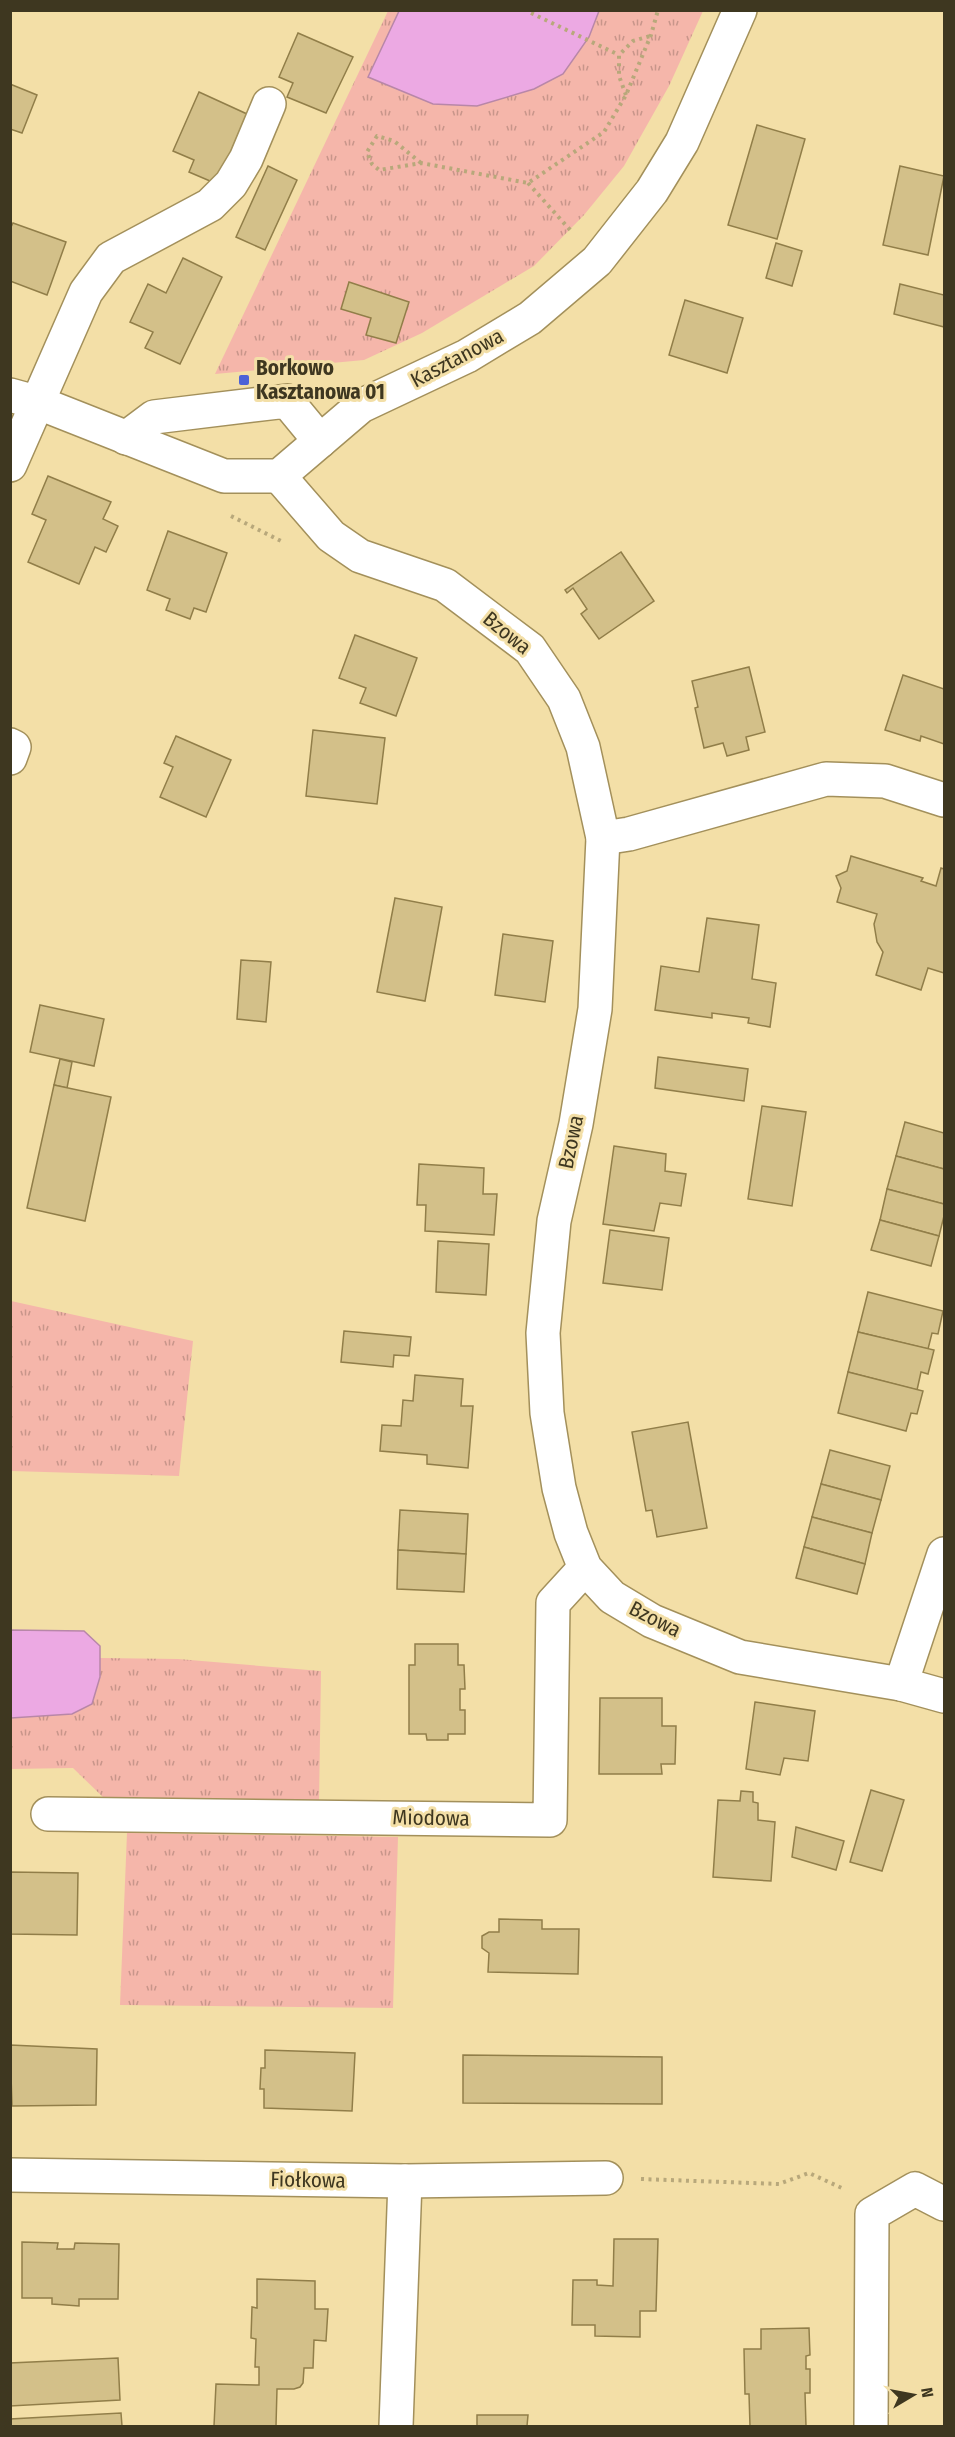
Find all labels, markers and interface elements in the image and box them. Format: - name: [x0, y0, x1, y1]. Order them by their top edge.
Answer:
- street label: Kasztanowa: [406, 323, 508, 393]
- place label: Borkowo Kasztanowa 01: [256, 355, 385, 405]
- marker: Borkowo Kasztanowa 01: [237, 373, 251, 387]
- street label: Bzowa: [478, 606, 536, 660]
- street label: Bzowa: [553, 1113, 589, 1171]
- street label: Bzowa: [625, 1595, 685, 1643]
- street label: Miodowa: [392, 1804, 470, 1832]
- street label: Fiołkowa: [270, 2166, 346, 2194]
- north arrow: [883, 2365, 943, 2425]
- text: N: [917, 2386, 937, 2399]

